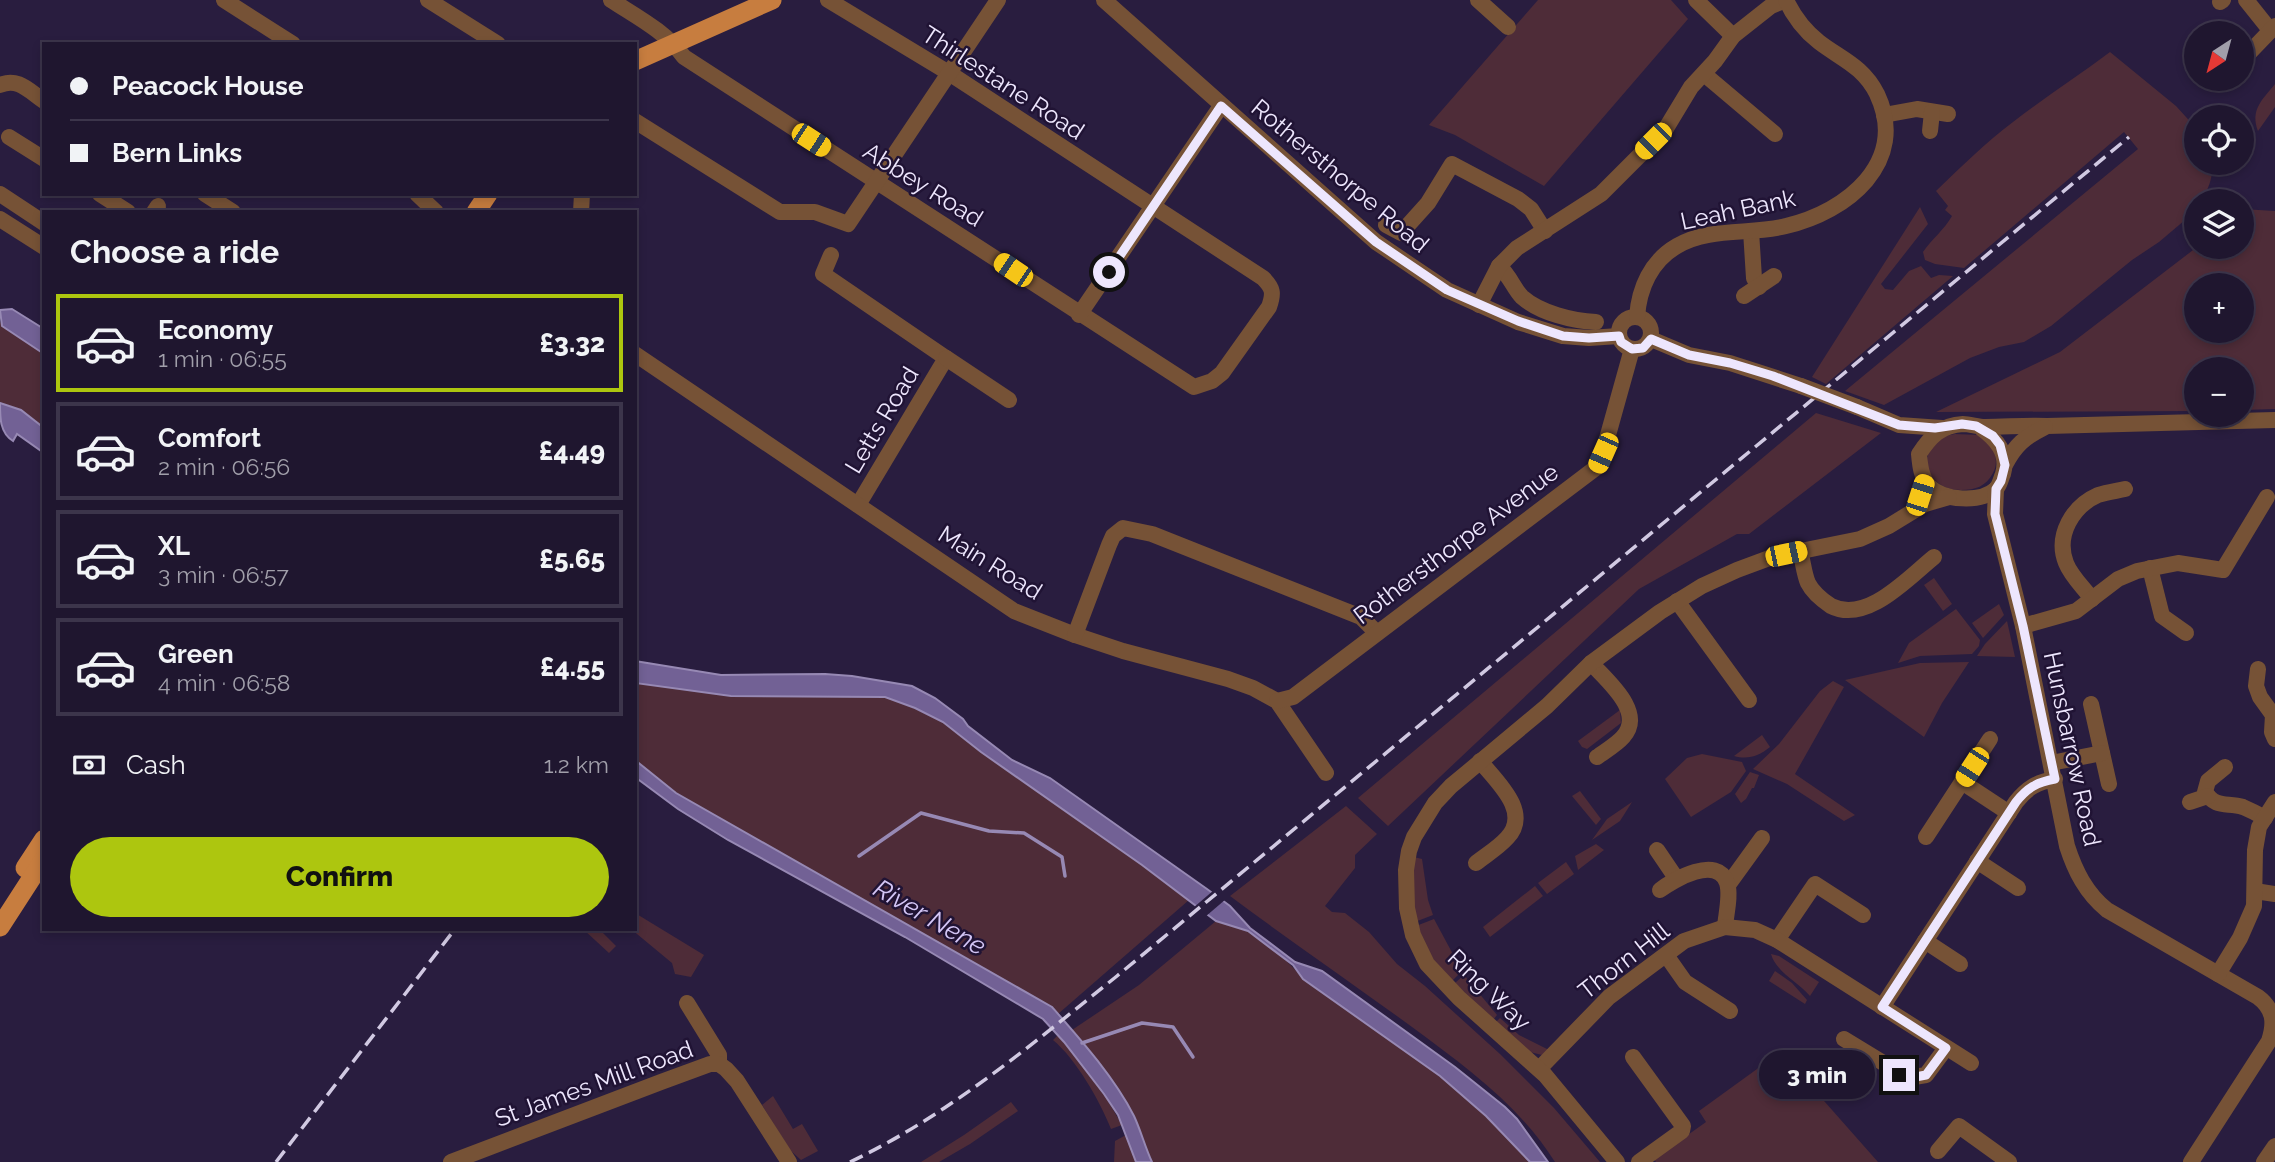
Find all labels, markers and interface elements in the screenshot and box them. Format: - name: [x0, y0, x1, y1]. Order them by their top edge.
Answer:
- street label: Thirlestane Road: [917, 19, 1090, 146]
- north arrow: [2184, 21, 2254, 91]
- map controls: [2184, 21, 2254, 427]
- text: Peacock House: [112, 71, 304, 101]
- street label: Rothersthorpe Road: [1246, 93, 1435, 258]
- button: locate: [2184, 105, 2254, 175]
- car: [1631, 119, 1676, 163]
- car: [788, 120, 835, 160]
- street label: Abbey Road: [858, 136, 988, 233]
- text: Bern Links: [112, 138, 242, 168]
- street label: Leah Bank: [1678, 183, 1798, 236]
- button: layers: [2184, 189, 2254, 259]
- text: Choose a ride: [70, 233, 279, 270]
- car: [990, 250, 1037, 290]
- route start: [1093, 256, 1125, 288]
- button: +: [2184, 273, 2254, 343]
- icon: car: [74, 312, 137, 375]
- text: Economy: [158, 315, 273, 345]
- text: £3.32: [539, 328, 605, 358]
- text: 1 min · 06:55: [158, 345, 287, 372]
- button: −: [2184, 357, 2254, 427]
- street label: Letts Road: [838, 361, 925, 478]
- icon: car: [74, 420, 137, 483]
- text: Comfort: [158, 423, 261, 453]
- car: [1585, 430, 1622, 476]
- text: £4.49: [539, 436, 605, 466]
- text: 2 min · 06:56: [158, 453, 290, 480]
- street label: Rothersthorpe Avenue: [1348, 457, 1564, 630]
- car: [1904, 472, 1937, 518]
- street label: Main Road: [933, 519, 1048, 606]
- icon: car: [74, 528, 137, 591]
- text: XL: [158, 531, 190, 561]
- car: [1764, 539, 1809, 569]
- text: £5.65: [539, 544, 605, 574]
- text: 3 min · 06:57: [158, 561, 289, 588]
- icon: car: [74, 636, 137, 699]
- text: Green: [158, 639, 234, 669]
- street label: Hunsbarrow Road: [2038, 649, 2107, 849]
- text: £4.55: [540, 652, 605, 682]
- text: 4 min · 06:58: [158, 669, 291, 696]
- car: [1952, 744, 1993, 790]
- icon: cash: [70, 746, 108, 784]
- text: Cash: [126, 750, 186, 780]
- text: 1.2 km: [544, 751, 609, 778]
- button: Confirm: [70, 837, 609, 917]
- water label: River Nene: [869, 873, 991, 961]
- street label: Thorn Hill: [1572, 916, 1675, 1005]
- street label: Ring Way: [1442, 943, 1537, 1036]
- street label: St James Mill Road: [491, 1034, 697, 1133]
- callout: 3 min: [1759, 1050, 1874, 1100]
- route end: [1883, 1059, 1915, 1091]
- text: 3 min: [1787, 1061, 1847, 1088]

